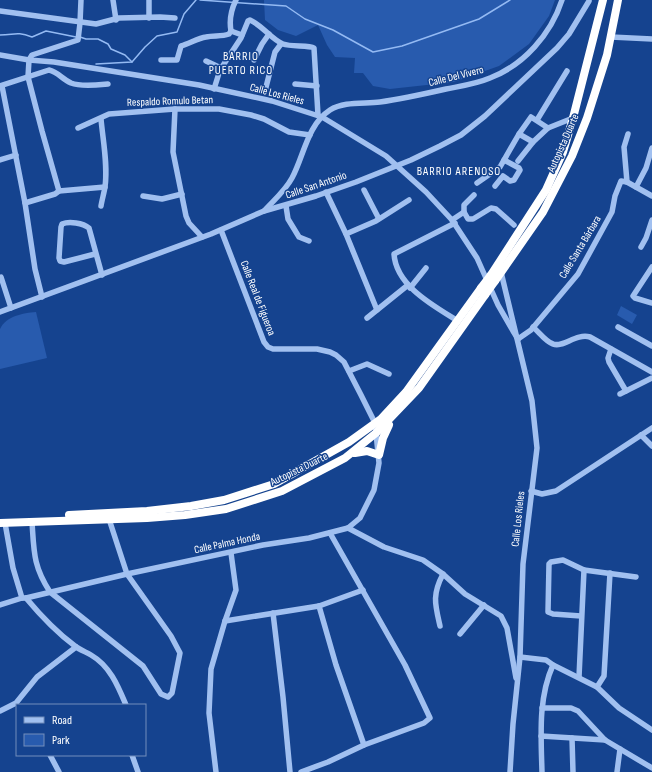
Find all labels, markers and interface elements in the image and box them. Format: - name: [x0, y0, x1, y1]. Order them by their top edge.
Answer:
- district label: BARRIO PUERTO RICO: [209, 49, 273, 78]
- street label: Calle Del Vivero: [427, 63, 485, 89]
- street label: Calle Los Rieles: [248, 80, 306, 108]
- street label: Respaldo Romulo Betan: [127, 93, 214, 109]
- street label: Autopista Duarte: [544, 112, 582, 175]
- district label: BARRIO ARENOSO: [417, 164, 501, 179]
- street label: Calle San Antonio: [284, 168, 349, 202]
- street label: Calle Santa Bárbara: [556, 213, 604, 281]
- street label: Calle Real de Figueroa: [238, 259, 278, 337]
- street label: Autopista Duarte: [267, 450, 330, 489]
- street label: Calle Los Rieles: [509, 491, 527, 547]
- street label: Calle Palma Honda: [193, 530, 261, 556]
- legend: [16, 704, 146, 756]
- text: Road: [52, 713, 72, 728]
- text: Park: [52, 733, 70, 748]

